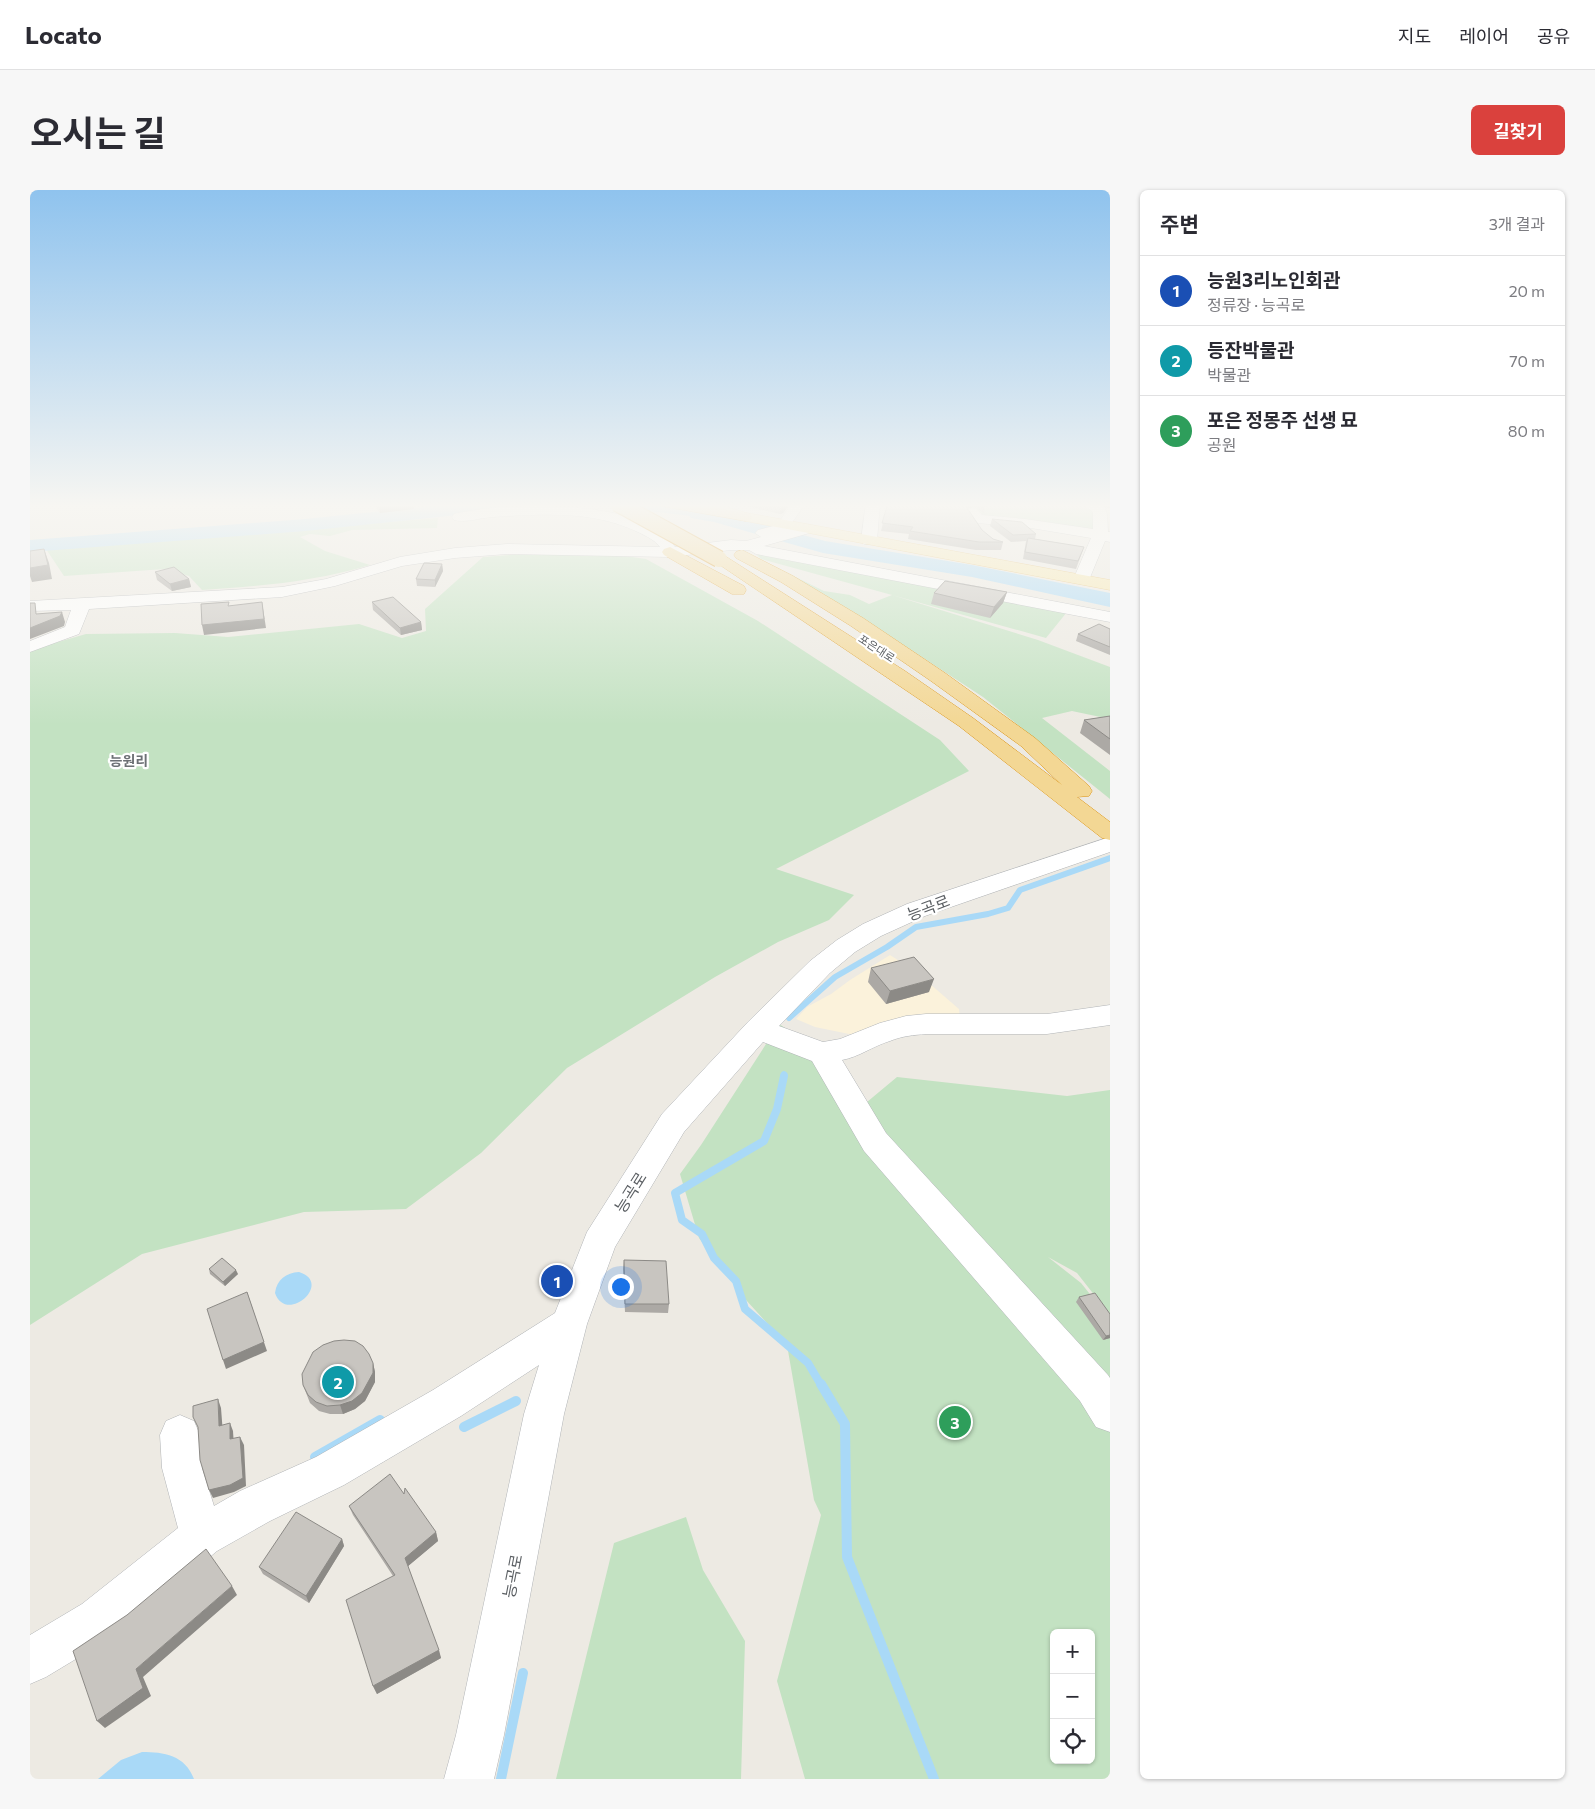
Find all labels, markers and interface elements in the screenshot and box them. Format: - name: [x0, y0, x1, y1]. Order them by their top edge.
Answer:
- text: Locato: [25, 20, 102, 49]
- text: 지도: [1398, 25, 1431, 47]
- text: 레이어: [1459, 25, 1509, 47]
- text: 공유: [1537, 25, 1570, 47]
- button: 길찾기: [1471, 105, 1565, 155]
- text: 오시는 길: [30, 110, 166, 153]
- text: 주변: [1160, 211, 1199, 236]
- text: 3개 결과: [1489, 214, 1545, 233]
- text: 능원3리노인회관: [1207, 268, 1340, 291]
- text: 1: [1172, 281, 1180, 300]
- text: 20 m: [1509, 281, 1545, 300]
- text: 정류장 · 능곡로: [1207, 295, 1305, 314]
- text: 등잔박물관: [1207, 338, 1294, 361]
- text: 2: [1171, 351, 1181, 370]
- text: 70 m: [1509, 351, 1545, 370]
- text: 박물관: [1207, 365, 1251, 384]
- text: 포은 정몽주 선생 묘: [1207, 408, 1358, 431]
- text: 3: [1171, 421, 1181, 440]
- text: 80 m: [1508, 421, 1545, 440]
- text: 공원: [1207, 435, 1236, 454]
- street label: 포은대로: [856, 632, 898, 664]
- district label: 능원리: [110, 752, 148, 769]
- street label: 능곡로: [904, 890, 952, 924]
- street label: 능곡로: [610, 1168, 650, 1216]
- pin: 1: [541, 1262, 573, 1300]
- your location: [608, 1274, 634, 1300]
- pin: 2: [322, 1363, 354, 1401]
- pin: 3: [939, 1403, 971, 1441]
- street label: 능곡로: [498, 1552, 526, 1599]
- map controls: [1050, 1629, 1095, 1764]
- button: +: [1050, 1629, 1095, 1674]
- button: −: [1050, 1674, 1095, 1719]
- button: locate: [1050, 1719, 1095, 1764]

